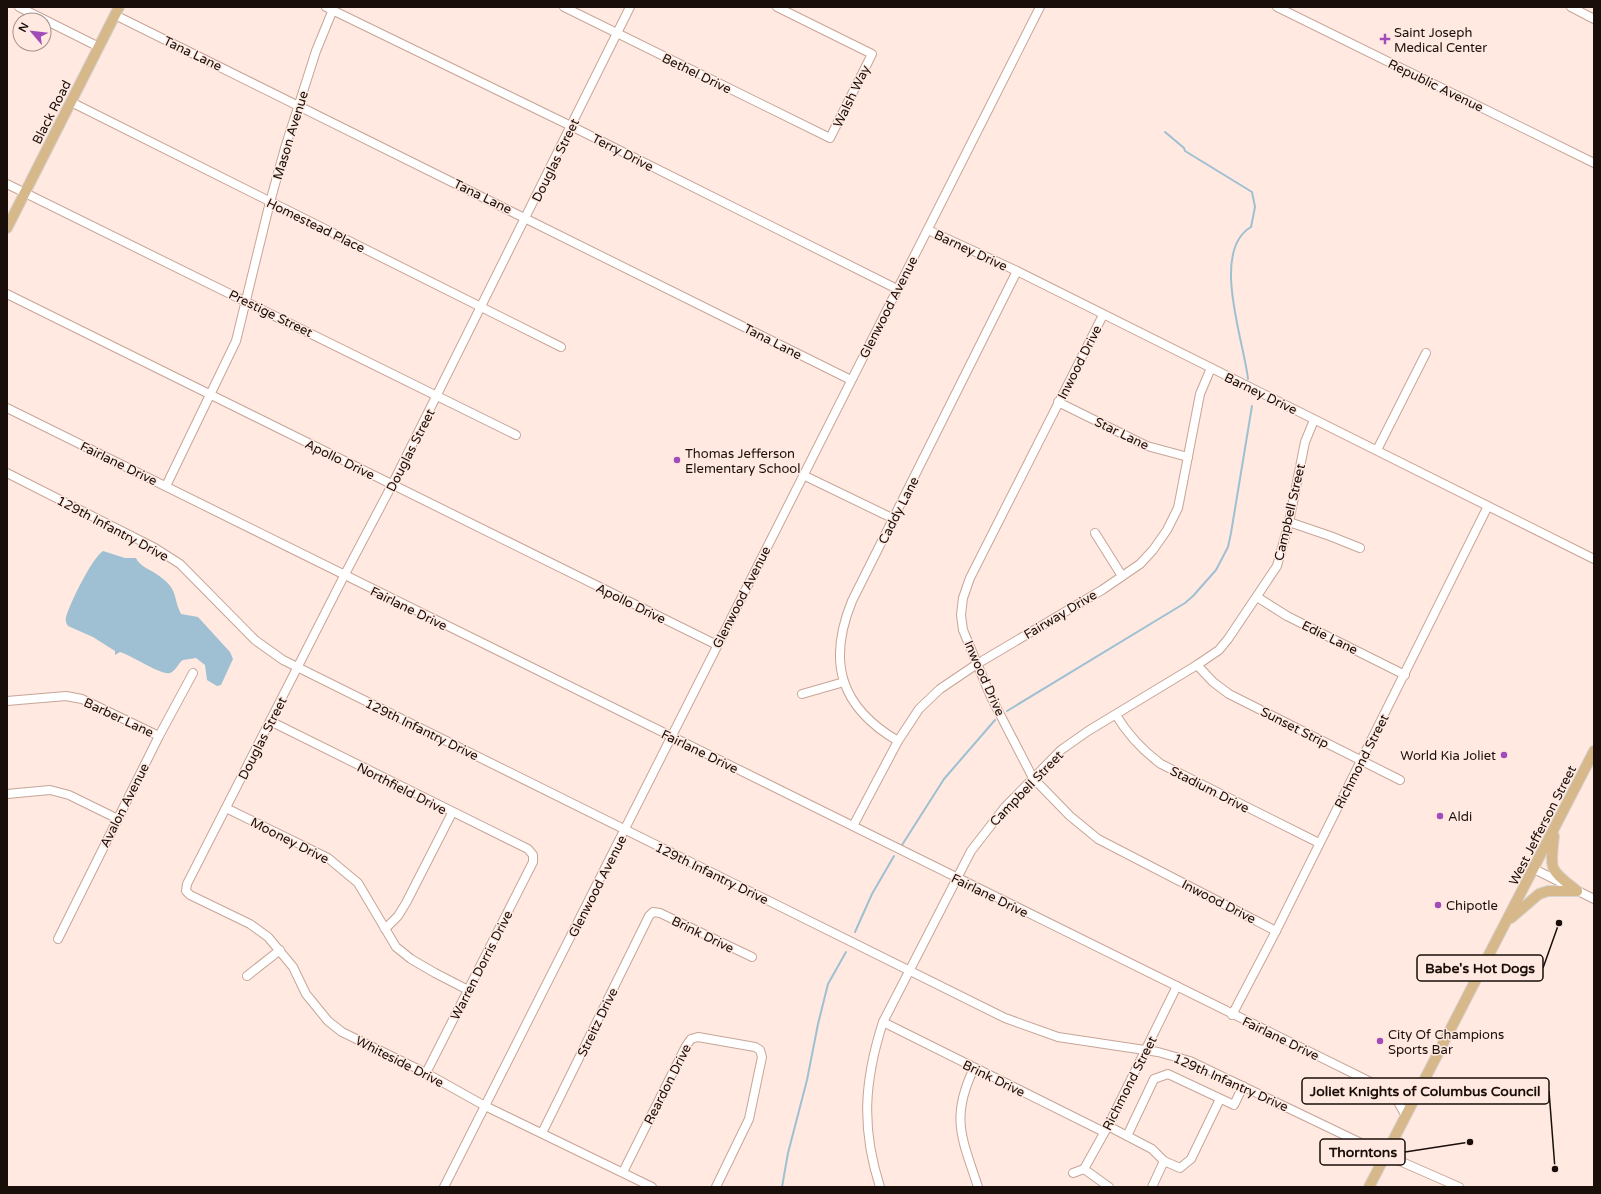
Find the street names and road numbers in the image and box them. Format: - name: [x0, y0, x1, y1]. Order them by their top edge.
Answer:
- street label: Tana Lane: [161, 33, 224, 75]
- street label: Bethel Drive: [659, 50, 734, 98]
- street label: Republic Avenue: [1385, 56, 1486, 116]
- street label: Walsh Way: [830, 63, 874, 130]
- street label: Black Road: [29, 78, 75, 147]
- street label: Mason Avenue: [270, 89, 312, 182]
- street label: Douglas Street: [529, 116, 583, 205]
- street label: Terry Drive: [589, 131, 656, 175]
- street label: Tana Lane: [451, 176, 514, 218]
- street label: Homestead Place: [264, 195, 367, 257]
- street label: Barney Drive: [931, 227, 1010, 275]
- street label: Glenwood Avenue: [856, 254, 922, 361]
- street label: Prestige Street: [226, 287, 315, 341]
- street label: Tana Lane: [741, 320, 804, 363]
- street label: Inwood Drive: [1054, 323, 1105, 402]
- street label: Barney Drive: [1222, 369, 1300, 418]
- street label: Douglas Street: [383, 406, 439, 495]
- street label: Star Lane: [1092, 414, 1151, 454]
- street label: Apollo Drive: [302, 436, 377, 484]
- street label: Fairlane Drive: [77, 438, 160, 489]
- street label: Campbell Street: [1271, 462, 1309, 562]
- street label: Caddy Lane: [875, 474, 923, 547]
- street label: 129th Infantry Drive: [54, 493, 171, 565]
- street label: Glenwood Avenue: [709, 544, 775, 651]
- street label: Apollo Drive: [593, 580, 668, 628]
- street label: Fairlane Drive: [367, 583, 450, 634]
- street label: Fairway Drive: [1021, 587, 1100, 643]
- street label: Edie Lane: [1299, 617, 1360, 658]
- street label: Inwood Drive: [960, 638, 1008, 719]
- street label: Douglas Street: [235, 694, 291, 783]
- street label: Barber Lane: [81, 695, 156, 741]
- street label: 129th Infantry Drive: [362, 695, 481, 764]
- street label: Sunset Strip: [1258, 704, 1331, 752]
- street label: Richmond Street: [1331, 712, 1393, 811]
- street label: Fairlane Drive: [658, 726, 741, 777]
- street label: Campbell Street: [987, 747, 1067, 830]
- street label: Northfield Drive: [354, 759, 449, 818]
- street label: Avalon Avenue: [97, 761, 153, 850]
- street label: Stadium Drive: [1167, 763, 1252, 817]
- street label: West Jefferson Street: [1506, 763, 1580, 888]
- street label: Mooney Drive: [248, 814, 331, 867]
- street label: Glenwood Avenue: [565, 833, 631, 940]
- street label: 129th Infantry Drive: [652, 839, 771, 908]
- street label: Fairlane Drive: [948, 870, 1031, 921]
- street label: Inwood Drive: [1179, 876, 1258, 927]
- street label: Warren Dorris Drive: [447, 908, 516, 1023]
- street label: Brink Drive: [669, 913, 736, 957]
- street label: Streitz Drive: [574, 985, 622, 1060]
- street label: Fairlane Drive: [1239, 1013, 1322, 1064]
- street label: Whiteside Drive: [353, 1033, 446, 1091]
- street label: Richmond Street: [1099, 1034, 1161, 1133]
- street label: Reardon Drive: [641, 1042, 695, 1127]
- street label: 129th Infantry Drive: [1171, 1050, 1291, 1115]
- street label: Brink Drive: [960, 1057, 1027, 1101]

